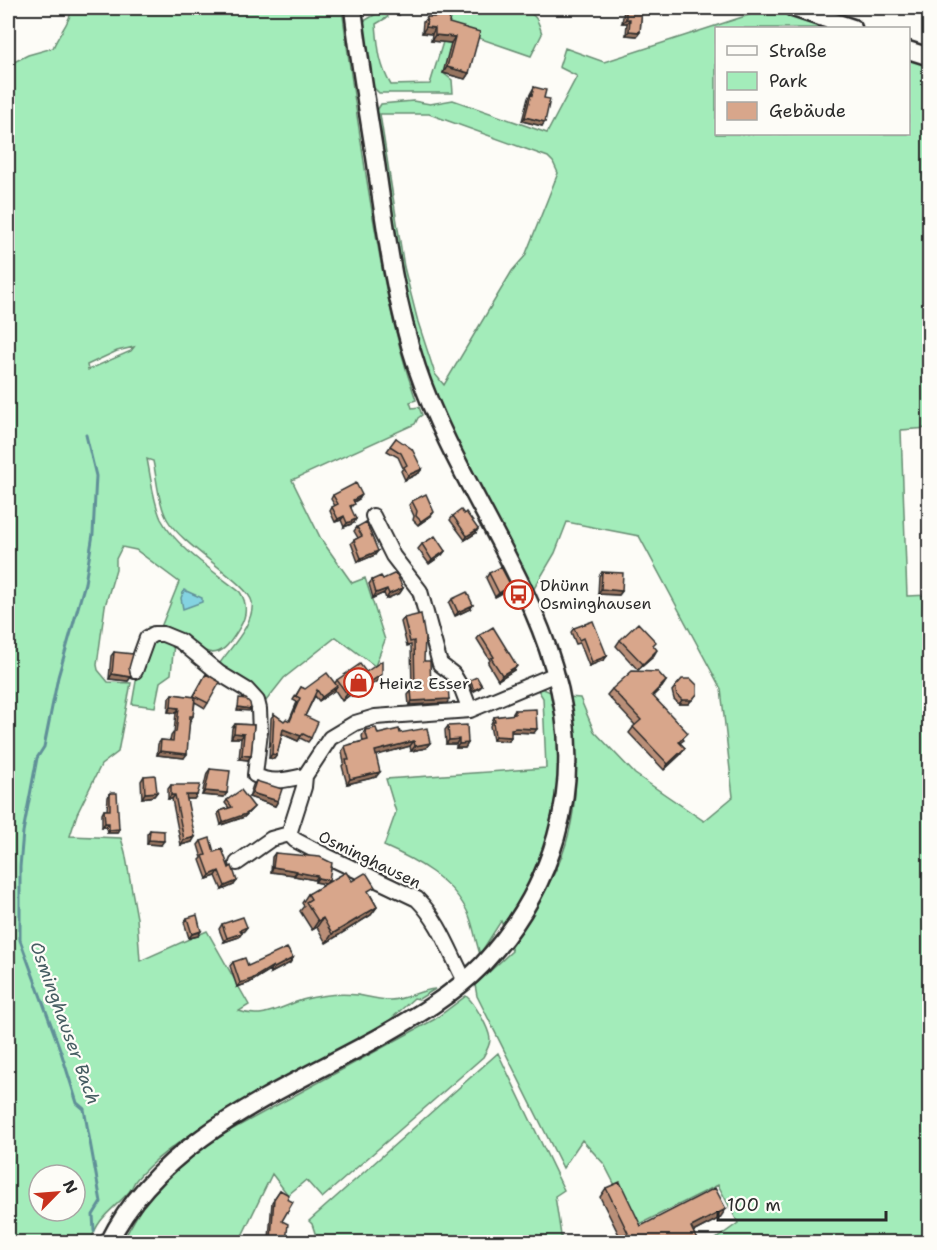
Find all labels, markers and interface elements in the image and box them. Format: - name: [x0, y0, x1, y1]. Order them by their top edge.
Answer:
- legend: [715, 27, 910, 135]
- text: Straße: [769, 39, 827, 63]
- text: Park: [769, 69, 808, 93]
- text: Gebäude: [769, 99, 846, 123]
- place label: Dhünn Osminghausen: [540, 575, 652, 614]
- bus stop icon: Dhünn Osminghausen: [503, 578, 535, 610]
- shop icon: Heinz Esser: [342, 667, 374, 699]
- place label: Heinz Esser: [379, 673, 470, 694]
- street label: Osminghausen: [315, 826, 425, 893]
- water label: Osminghauser Bach: [24, 938, 106, 1108]
- north arrow: [27, 1163, 87, 1223]
- text: N: [58, 1177, 82, 1197]
- scale bar: [718, 1184, 886, 1222]
- text: 100 m: [727, 1193, 781, 1217]

